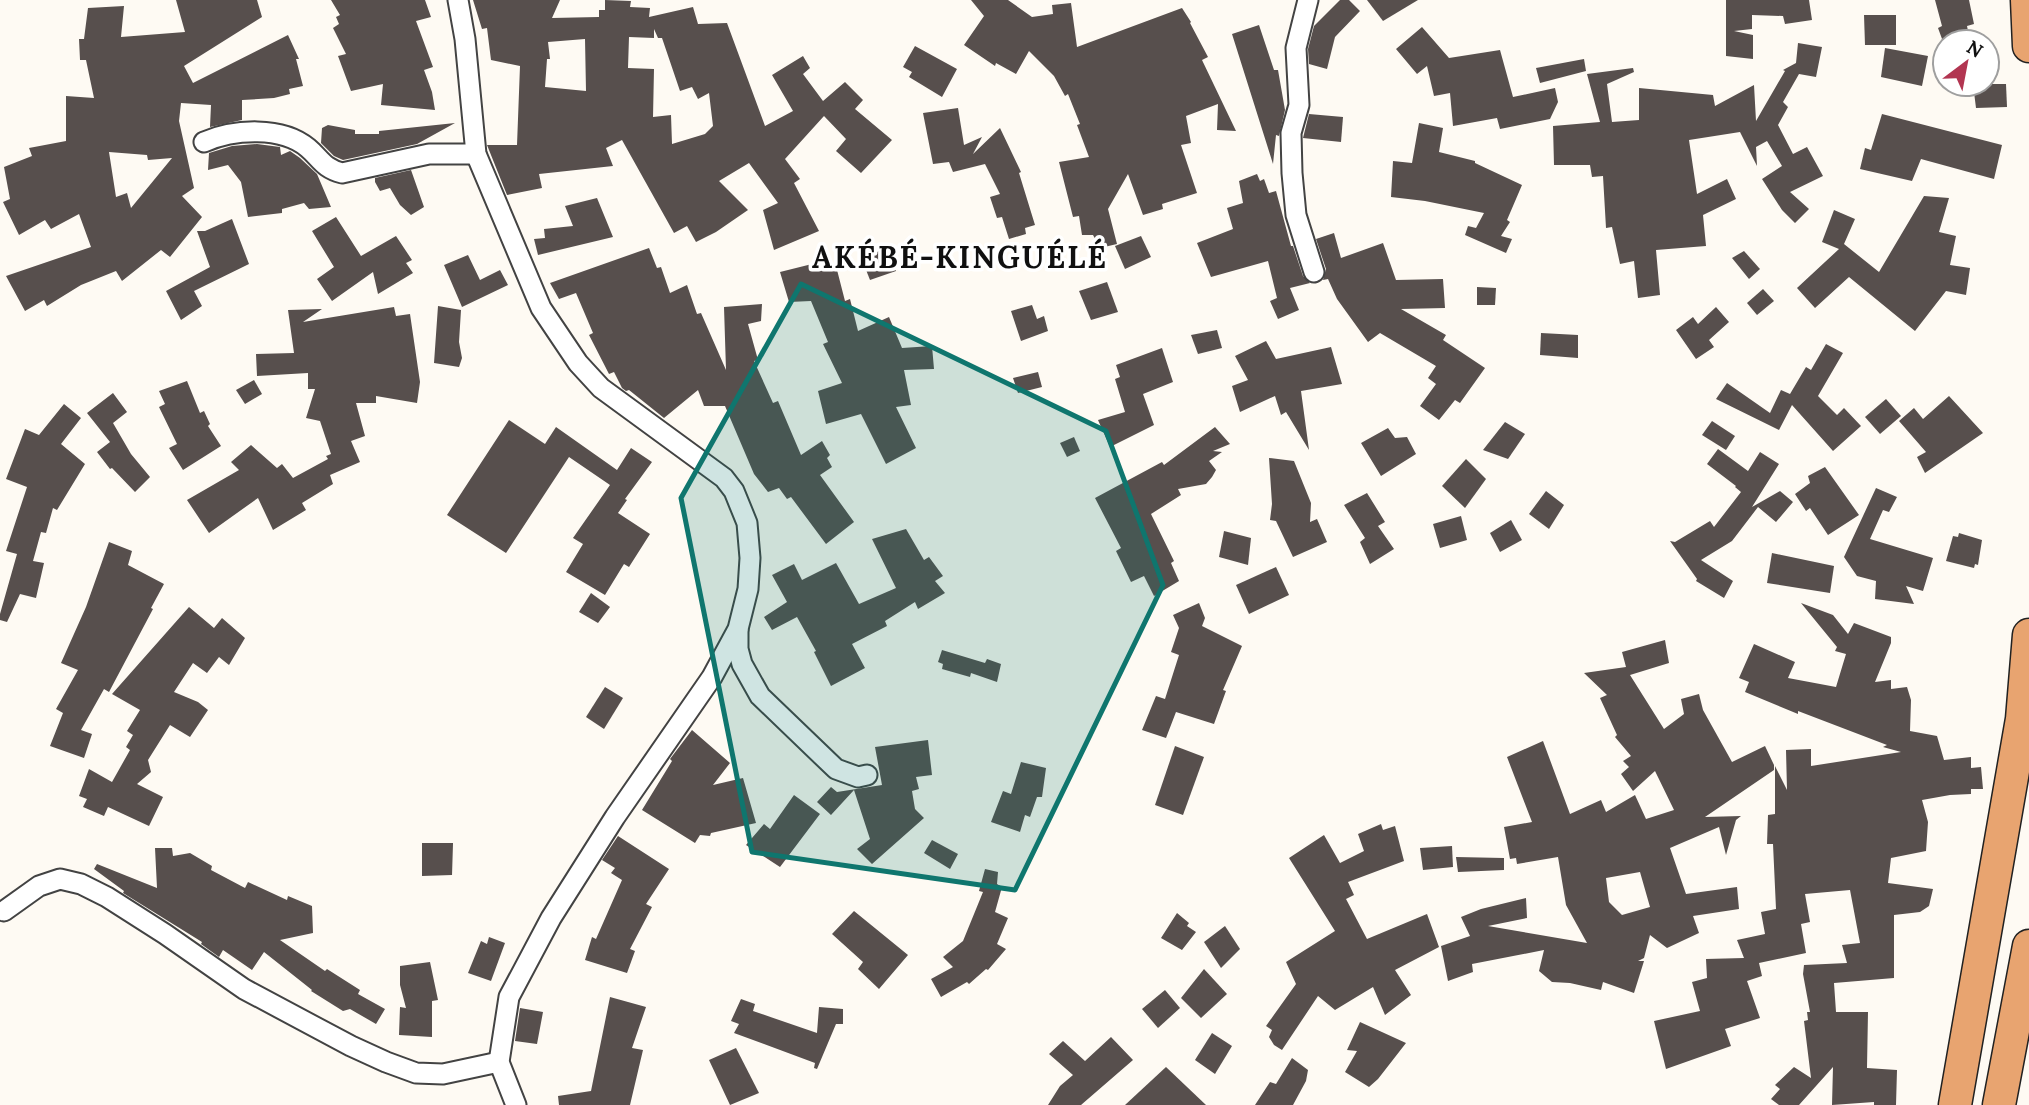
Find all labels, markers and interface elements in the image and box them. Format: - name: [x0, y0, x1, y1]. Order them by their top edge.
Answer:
- north arrow: [1931, 28, 2001, 98]
- text: N: [1962, 35, 1988, 63]
- district label: AKÉBÉ-KINGUÉLÉ: [812, 238, 1108, 276]

